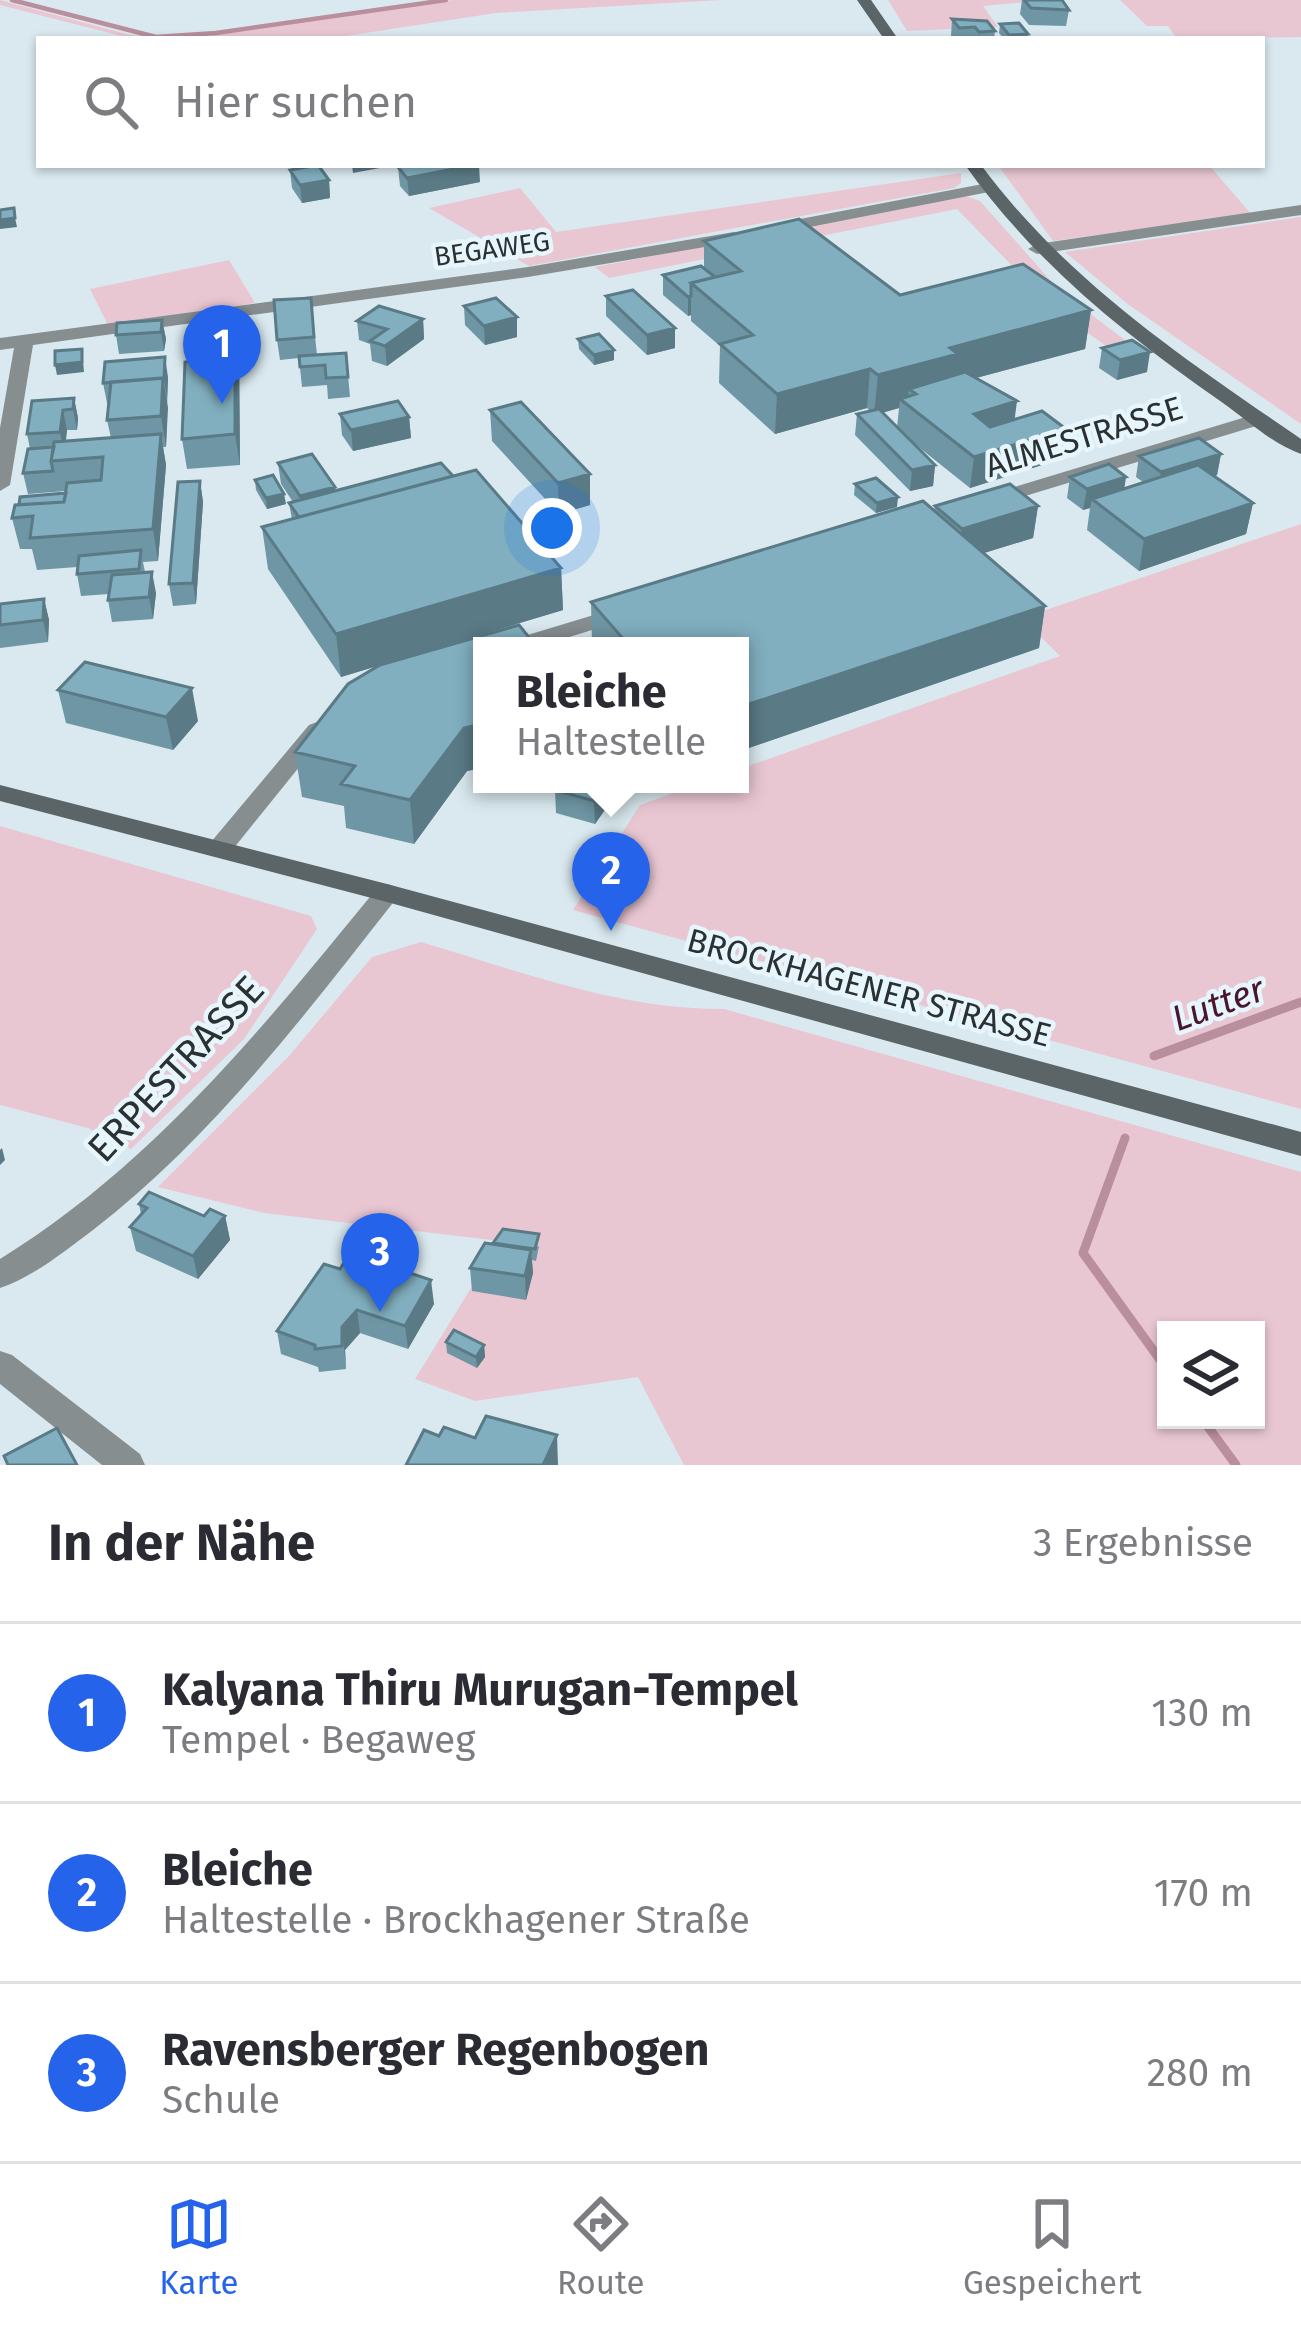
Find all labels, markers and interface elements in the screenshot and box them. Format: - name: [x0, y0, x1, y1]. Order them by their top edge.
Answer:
- search box: [36, 36, 1265, 168]
- icon: search: [78, 69, 144, 135]
- text: Hier suchen: [174, 75, 417, 129]
- street label: BEGAWEG: [432, 225, 552, 273]
- pin: 1: [183, 305, 261, 404]
- street label: ALMESTRASSE: [980, 388, 1188, 486]
- your location: [522, 498, 582, 558]
- popup: [473, 637, 749, 793]
- text: Bleiche: [516, 665, 667, 719]
- text: Haltestelle: [516, 719, 706, 765]
- pin: 2: [572, 832, 650, 931]
- street label: BROCKHAGENER STRASSE: [683, 920, 1055, 1056]
- street label: ERPESTRASSE: [78, 967, 274, 1171]
- water label: Lutter: [1166, 967, 1271, 1041]
- pin: 3: [341, 1213, 419, 1312]
- map controls: [1157, 1321, 1265, 1429]
- button: layers: [1157, 1321, 1265, 1429]
- text: In der Nähe: [48, 1512, 315, 1574]
- text: 3 Ergebnisse: [1033, 1520, 1253, 1566]
- text: Kalyana Thiru Murugan-Tempel: [162, 1663, 798, 1717]
- text: 1: [78, 1690, 96, 1736]
- text: 130 m: [1151, 1690, 1253, 1736]
- text: Tempel · Begaweg: [162, 1717, 476, 1763]
- text: Bleiche: [162, 1843, 313, 1897]
- text: 2: [77, 1870, 97, 1916]
- text: 170 m: [1154, 1870, 1253, 1916]
- text: Haltestelle · Brockhagener Straße: [162, 1897, 750, 1943]
- text: Ravensberger Regenbogen: [162, 2023, 709, 2077]
- text: 3: [77, 2050, 97, 2096]
- text: 280 m: [1147, 2050, 1253, 2096]
- text: Schule: [162, 2077, 280, 2123]
- tab: Karte: [159, 2191, 239, 2303]
- tab: Route: [557, 2191, 644, 2303]
- tab: Gespeichert: [963, 2191, 1142, 2303]

